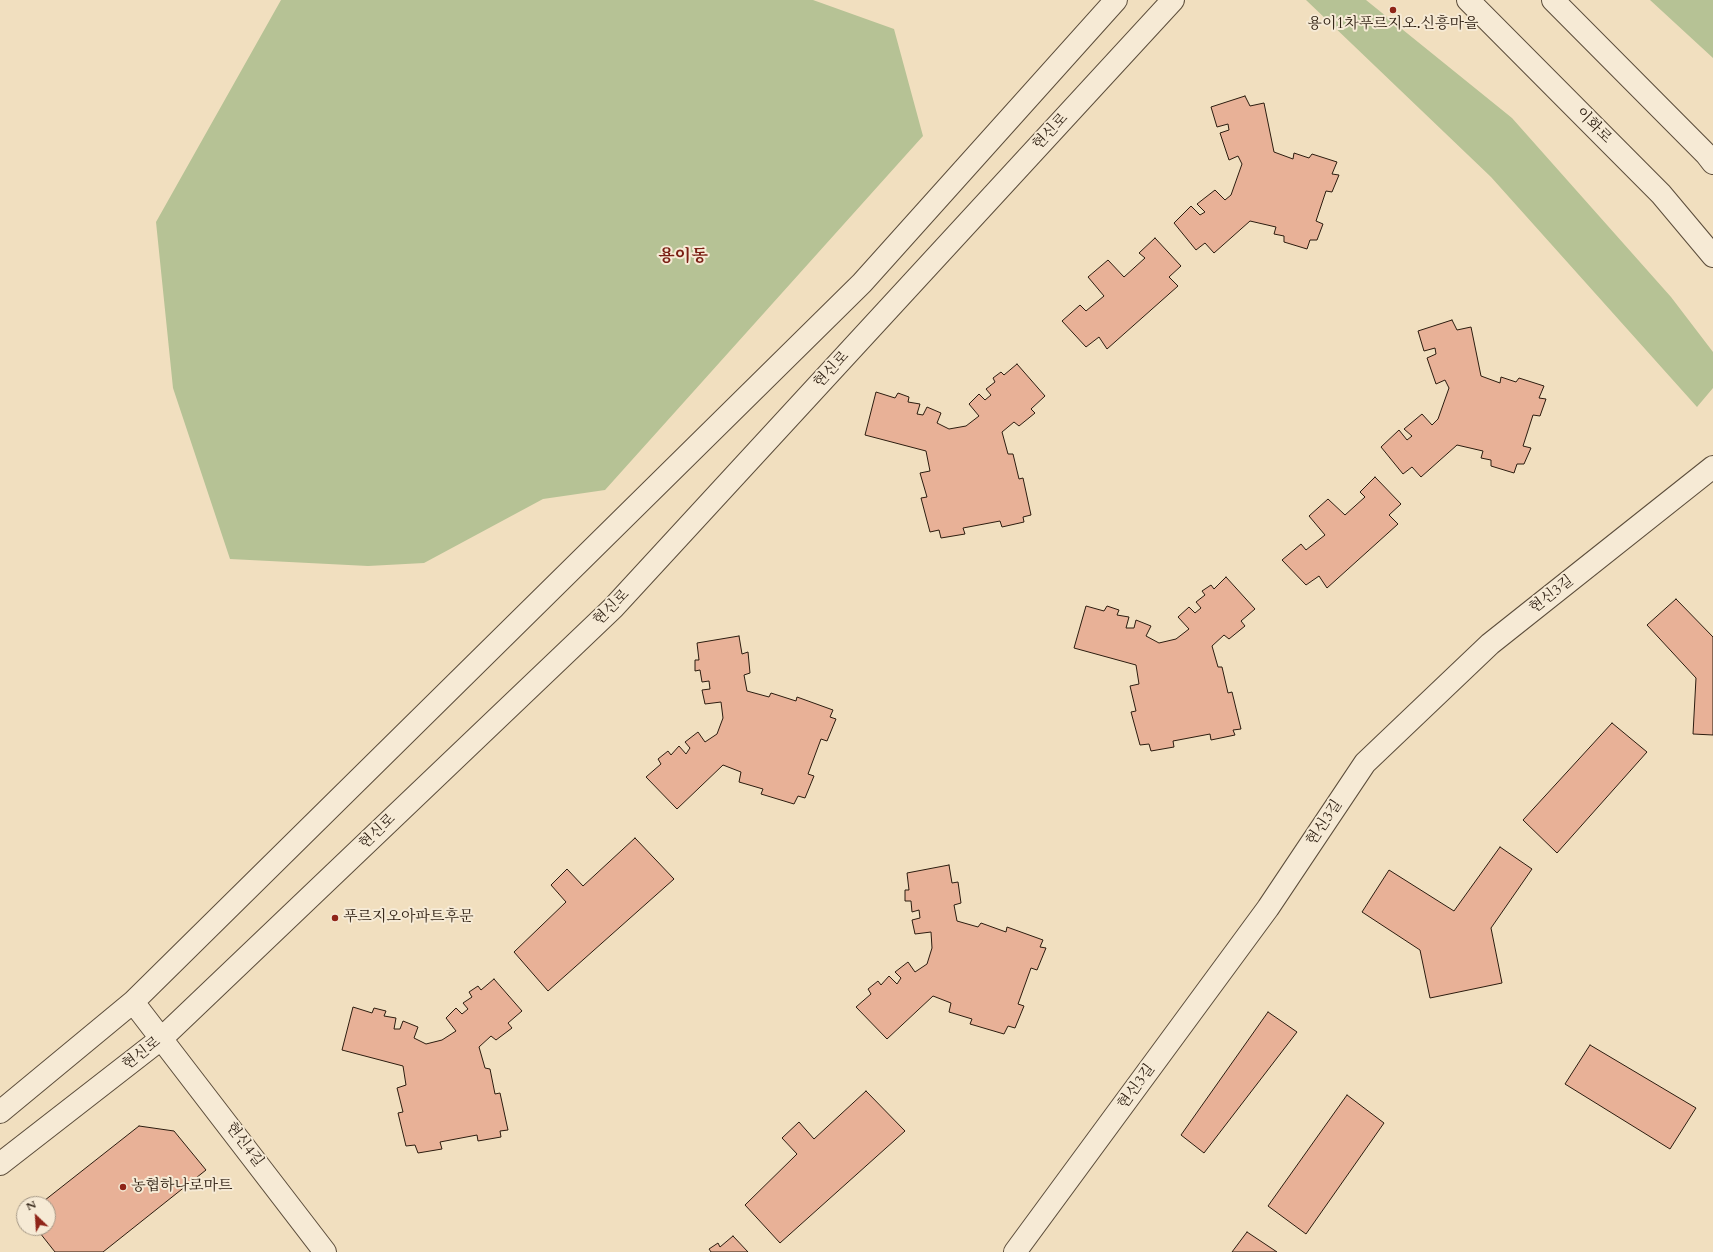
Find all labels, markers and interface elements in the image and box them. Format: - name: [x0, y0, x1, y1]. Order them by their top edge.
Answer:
- marker: 용이1차푸르지오.신흥마을: [1388, 5, 1398, 15]
- place label: 용이1차푸르지오.신흥마을: [1308, 16, 1478, 34]
- street label: 이화로: [1571, 104, 1615, 148]
- street label: 현신로: [1030, 110, 1072, 154]
- district label: 용이동: [658, 247, 708, 267]
- street label: 현신로: [811, 348, 853, 392]
- street label: 현신3길: [1526, 572, 1578, 618]
- street label: 현신로: [590, 586, 634, 630]
- street label: 현신3길: [1303, 797, 1347, 849]
- street label: 현신로: [356, 810, 400, 854]
- place label: 푸르지오아파트후문: [343, 909, 473, 927]
- marker: 푸르지오아파트후문: [330, 913, 340, 923]
- street label: 현신로: [119, 1034, 165, 1074]
- street label: 현신3길: [1115, 1061, 1159, 1113]
- street label: 현신4길: [221, 1119, 267, 1171]
- place label: 농협하나로마트: [131, 1178, 232, 1196]
- marker: 농협하나로마트: [118, 1182, 128, 1192]
- north arrow: [16, 1196, 56, 1236]
- text: N: [24, 1197, 39, 1214]

